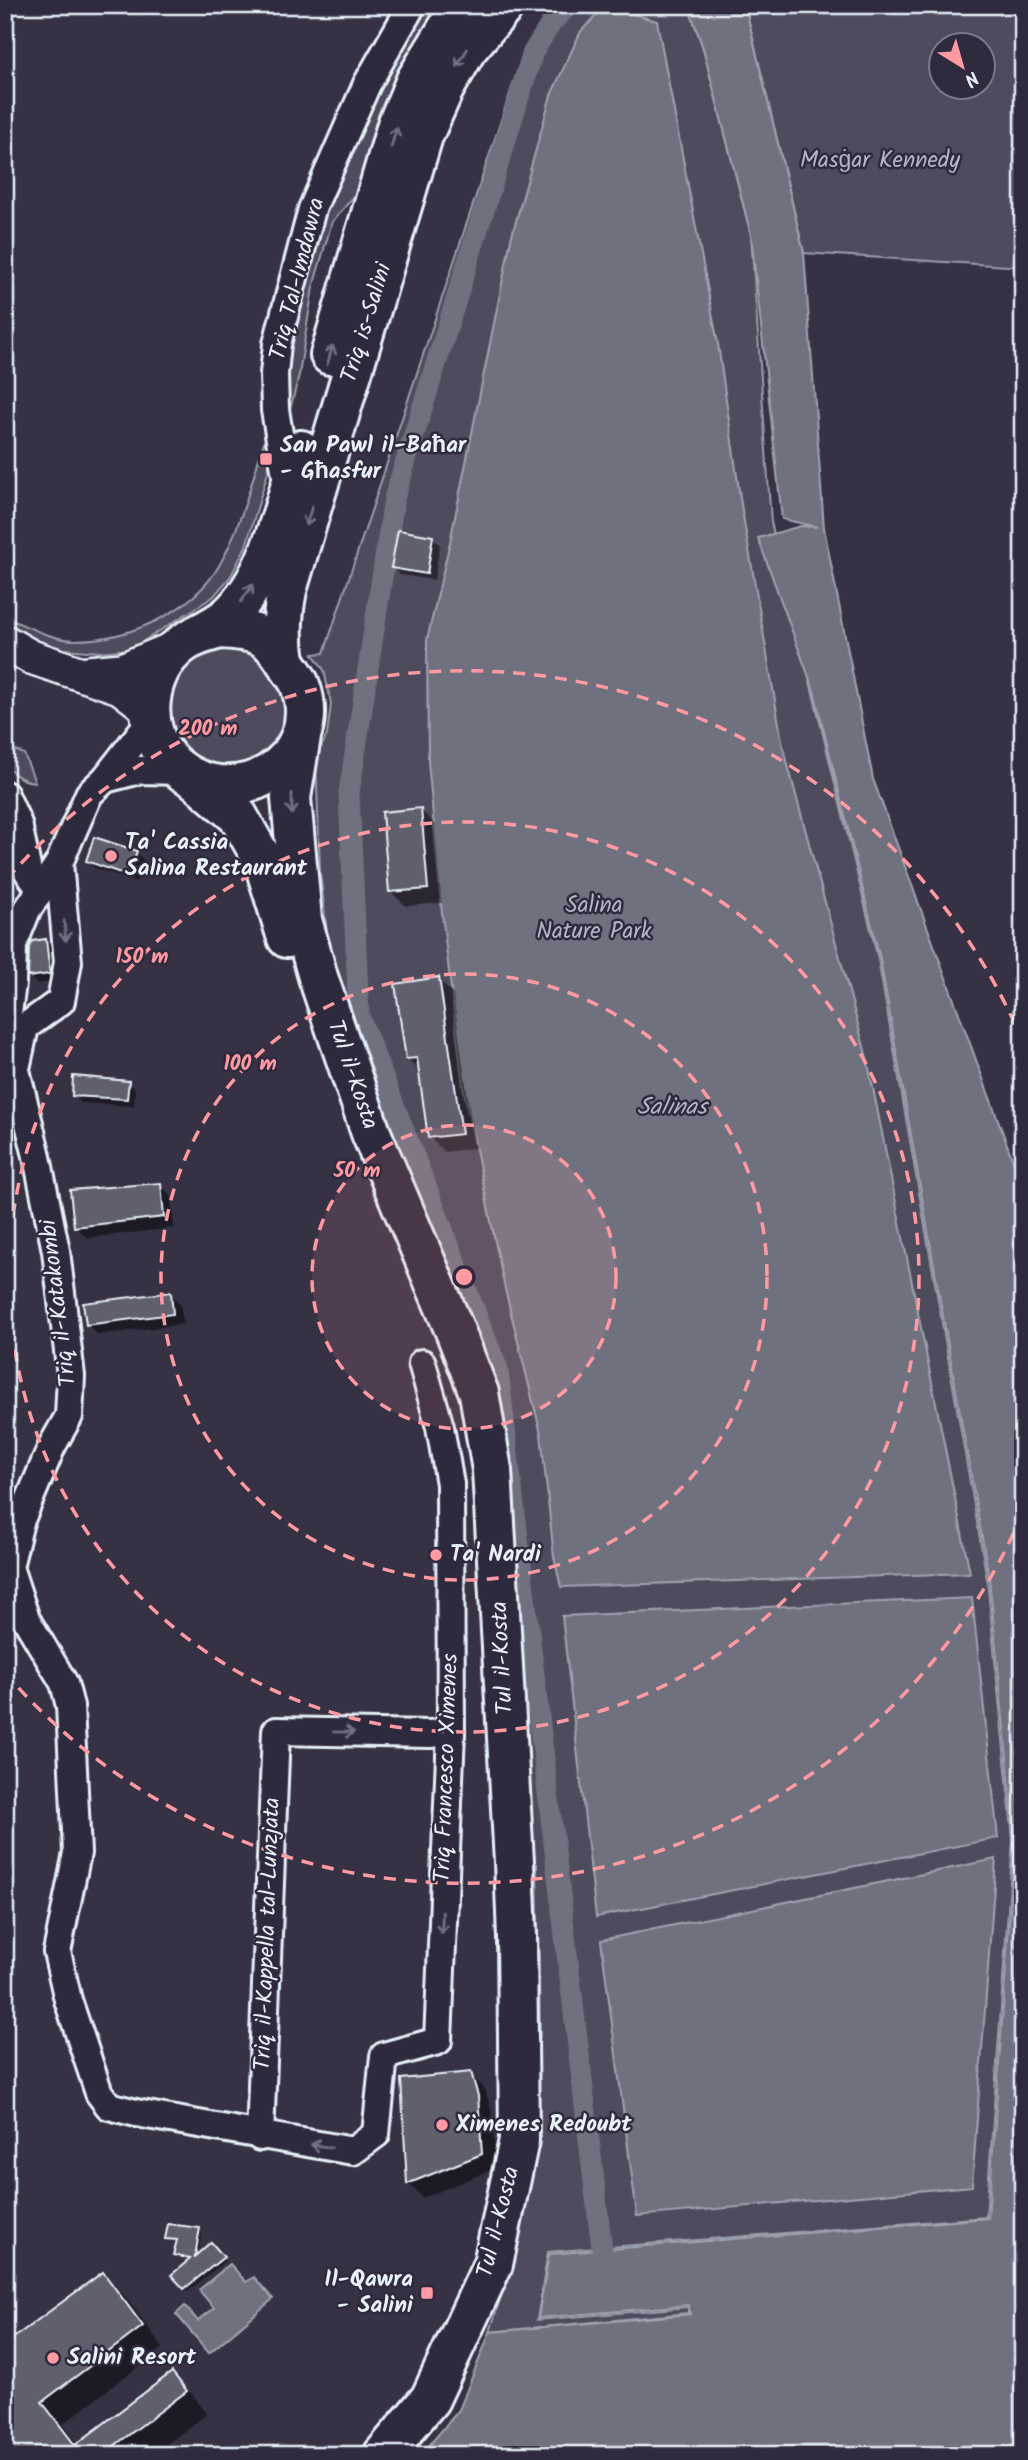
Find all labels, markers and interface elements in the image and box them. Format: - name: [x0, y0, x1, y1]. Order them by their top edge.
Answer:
- north arrow: [926, 32, 996, 102]
- one-way arrow: [454, 48, 468, 68]
- text: N: [957, 62, 985, 94]
- one-way arrow: [388, 126, 401, 148]
- park label: Masġar Kennedy: [800, 143, 960, 179]
- street label: Triq Tal-Imdawra: [260, 194, 336, 364]
- street label: Triq is-Salini: [332, 257, 403, 387]
- one-way arrow: [324, 345, 337, 367]
- place label: San Pawl il-Baħar - Għasfur: [280, 428, 468, 490]
- marker: San Pawl il-Baħar - Għasfur: [258, 451, 274, 467]
- one-way arrow: [301, 505, 314, 527]
- one-way arrow: [240, 584, 254, 603]
- text: 200 m: [178, 713, 238, 746]
- one-way arrow: [285, 792, 299, 815]
- place label: Ta' Cassia Salina Restaurant: [125, 825, 308, 887]
- marker: Ta' Cassia Salina Restaurant: [103, 848, 119, 864]
- park label: Salina Nature Park: [536, 888, 652, 950]
- one-way arrow: [59, 919, 72, 941]
- text: 150 m: [115, 941, 169, 974]
- street label: Tul il-Kosta: [317, 1016, 387, 1134]
- text: 100 m: [223, 1048, 277, 1081]
- water label: Salinas: [637, 1088, 710, 1127]
- text: 50 m: [333, 1155, 380, 1188]
- street label: Triq il-Katakombi: [31, 1216, 87, 1389]
- centre of rings: [452, 1265, 476, 1289]
- place label: Ta' Nardi: [450, 1537, 542, 1573]
- marker: Ta' Nardi: [428, 1547, 444, 1563]
- street label: Tul il-Kosta: [482, 1600, 524, 1716]
- street label: Triq Francesco Ximenes: [425, 1653, 469, 1883]
- one-way arrow: [333, 1725, 356, 1739]
- street label: Triq il-Kappella tal-Lunzjata: [245, 1797, 291, 2071]
- one-way arrow: [436, 1911, 449, 1934]
- place label: Ximenes Redoubt: [455, 2107, 632, 2143]
- marker: Ximenes Redoubt: [434, 2117, 450, 2133]
- one-way arrow: [310, 2139, 333, 2152]
- street label: Tul il-Kosta: [468, 2163, 530, 2281]
- place label: Il-Qawra - Salini: [324, 2262, 414, 2324]
- marker: Il-Qawra - Salini: [419, 2285, 435, 2301]
- place label: Salini Resort: [67, 2340, 197, 2376]
- marker: Salini Resort: [45, 2350, 61, 2366]

